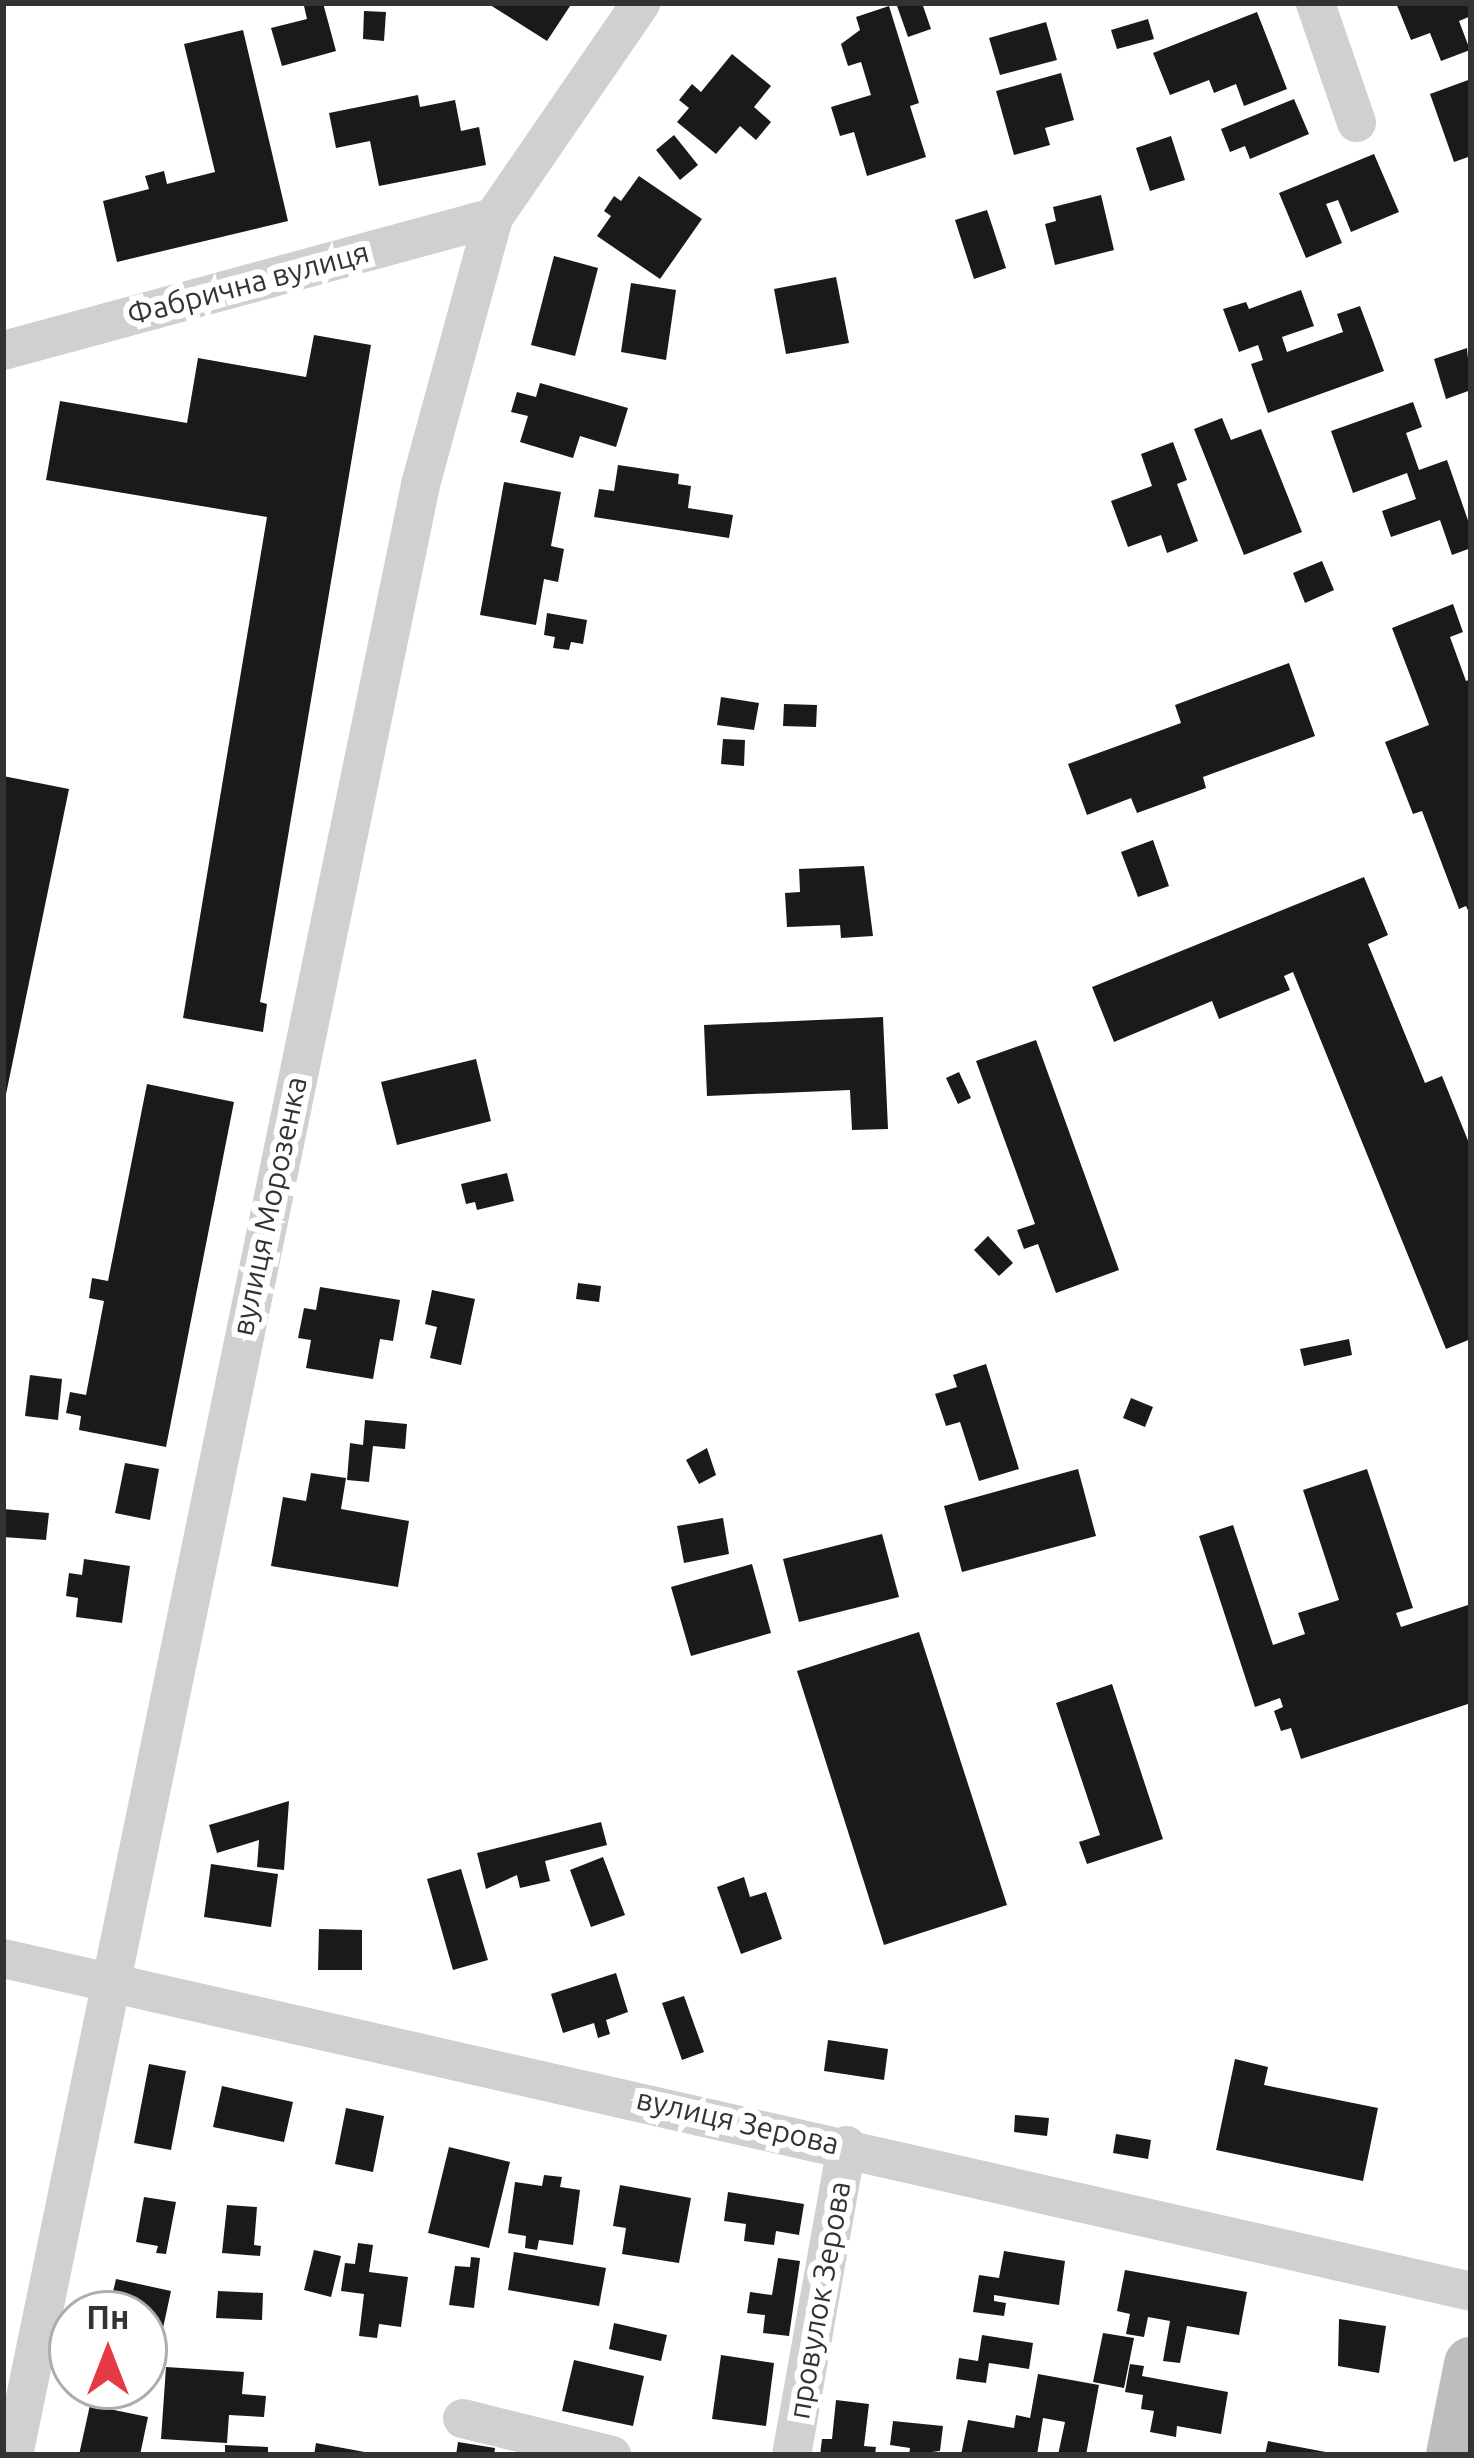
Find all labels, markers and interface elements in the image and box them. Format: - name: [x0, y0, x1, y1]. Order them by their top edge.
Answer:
- street label: Фабрична вулиця: [123, 233, 373, 333]
- street label: вулиця Морозенка: [224, 1073, 314, 1339]
- street label: вулиця Зерова: [633, 2080, 843, 2162]
- street label: провулок Зерова: [780, 2178, 858, 2422]
- north arrow: [48, 2290, 168, 2410]
- text: Пн: [86, 2298, 130, 2335]

